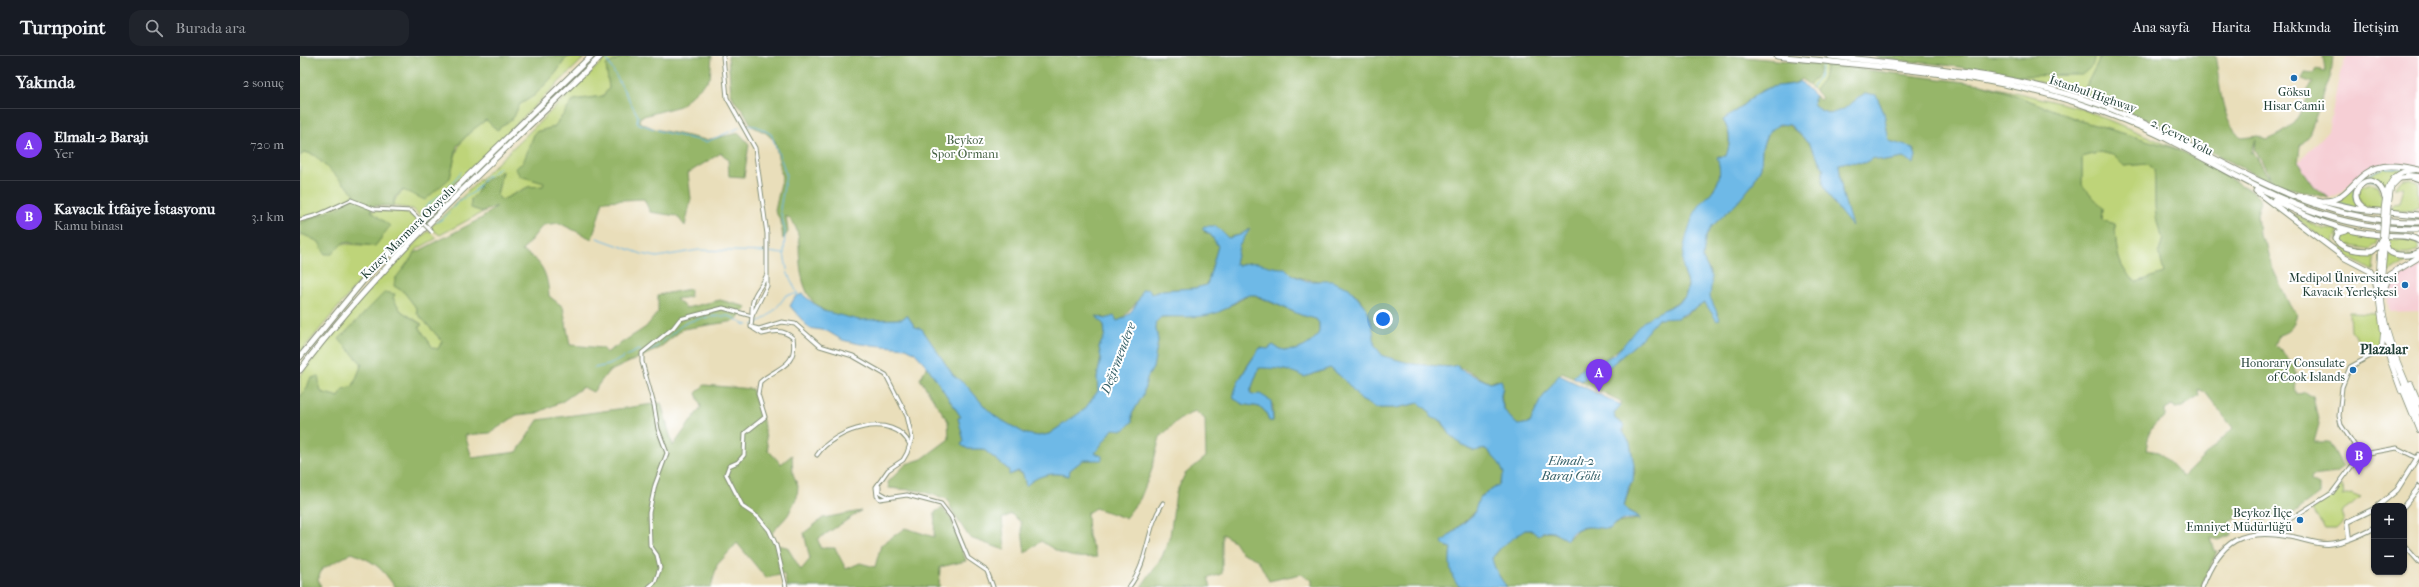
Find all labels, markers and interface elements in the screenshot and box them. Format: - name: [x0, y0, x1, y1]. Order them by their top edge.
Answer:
- search box: [129, 10, 409, 46]
- text: Turnpoint: [20, 17, 105, 39]
- icon: search: [143, 17, 165, 39]
- text: Burada ara: [175, 19, 246, 37]
- text: Ana sayfa: [2133, 19, 2189, 36]
- text: Harita: [2211, 19, 2250, 36]
- text: Hakkında: [2272, 19, 2331, 36]
- text: İletişim: [2353, 19, 2399, 36]
- text: Yakında: [16, 72, 75, 92]
- street label: İstanbul Highway: [2048, 72, 2139, 116]
- marker: Göksu Hisar Camii: [2289, 73, 2299, 83]
- text: 2 sonuç: [243, 75, 284, 90]
- place label: Göksu Hisar Camii: [2263, 85, 2325, 113]
- street label: 2. Çevre Yolu: [2149, 115, 2215, 159]
- text: Elmalı-2 Barajı: [54, 128, 148, 146]
- park label: Beykoz Spor Ormanı: [931, 133, 999, 161]
- text: A: [25, 137, 33, 152]
- text: 720 m: [250, 137, 284, 152]
- text: Yer: [54, 146, 74, 161]
- street label: Kuzey Marmara Otoyolu: [358, 182, 458, 282]
- text: Kavacık İtfaiye İstasyonu: [54, 200, 215, 218]
- text: B: [25, 209, 33, 224]
- text: 3.1 km: [251, 209, 284, 224]
- text: Kamu binası: [54, 218, 123, 233]
- place label: Medipol Üniversitesi Kavacık Yerleşkesi: [2289, 270, 2397, 300]
- marker: Medipol Üniversitesi Kavacık Yerleşkesi: [2400, 280, 2410, 290]
- your location: [1373, 309, 1393, 329]
- water label: Değirmendere: [1097, 320, 1139, 397]
- district label: Plazalar: [2360, 341, 2409, 358]
- place label: Honorary Consulate of Cook Islands: [2241, 356, 2346, 384]
- pin: A: [1586, 359, 1612, 392]
- marker: Honorary Consulate of Cook Islands: [2348, 365, 2358, 375]
- pin: B: [2346, 442, 2372, 475]
- water label: Elmalı-2 Baraj Gölü: [1540, 453, 1602, 483]
- map controls: [2371, 503, 2407, 575]
- button: +: [2371, 503, 2407, 539]
- place label: Beykoz İlçe Emniyet Müdürlüğü: [2186, 505, 2292, 534]
- marker: Beykoz İlçe Emniyet Müdürlüğü: [2295, 515, 2305, 525]
- button: −: [2371, 539, 2407, 575]

